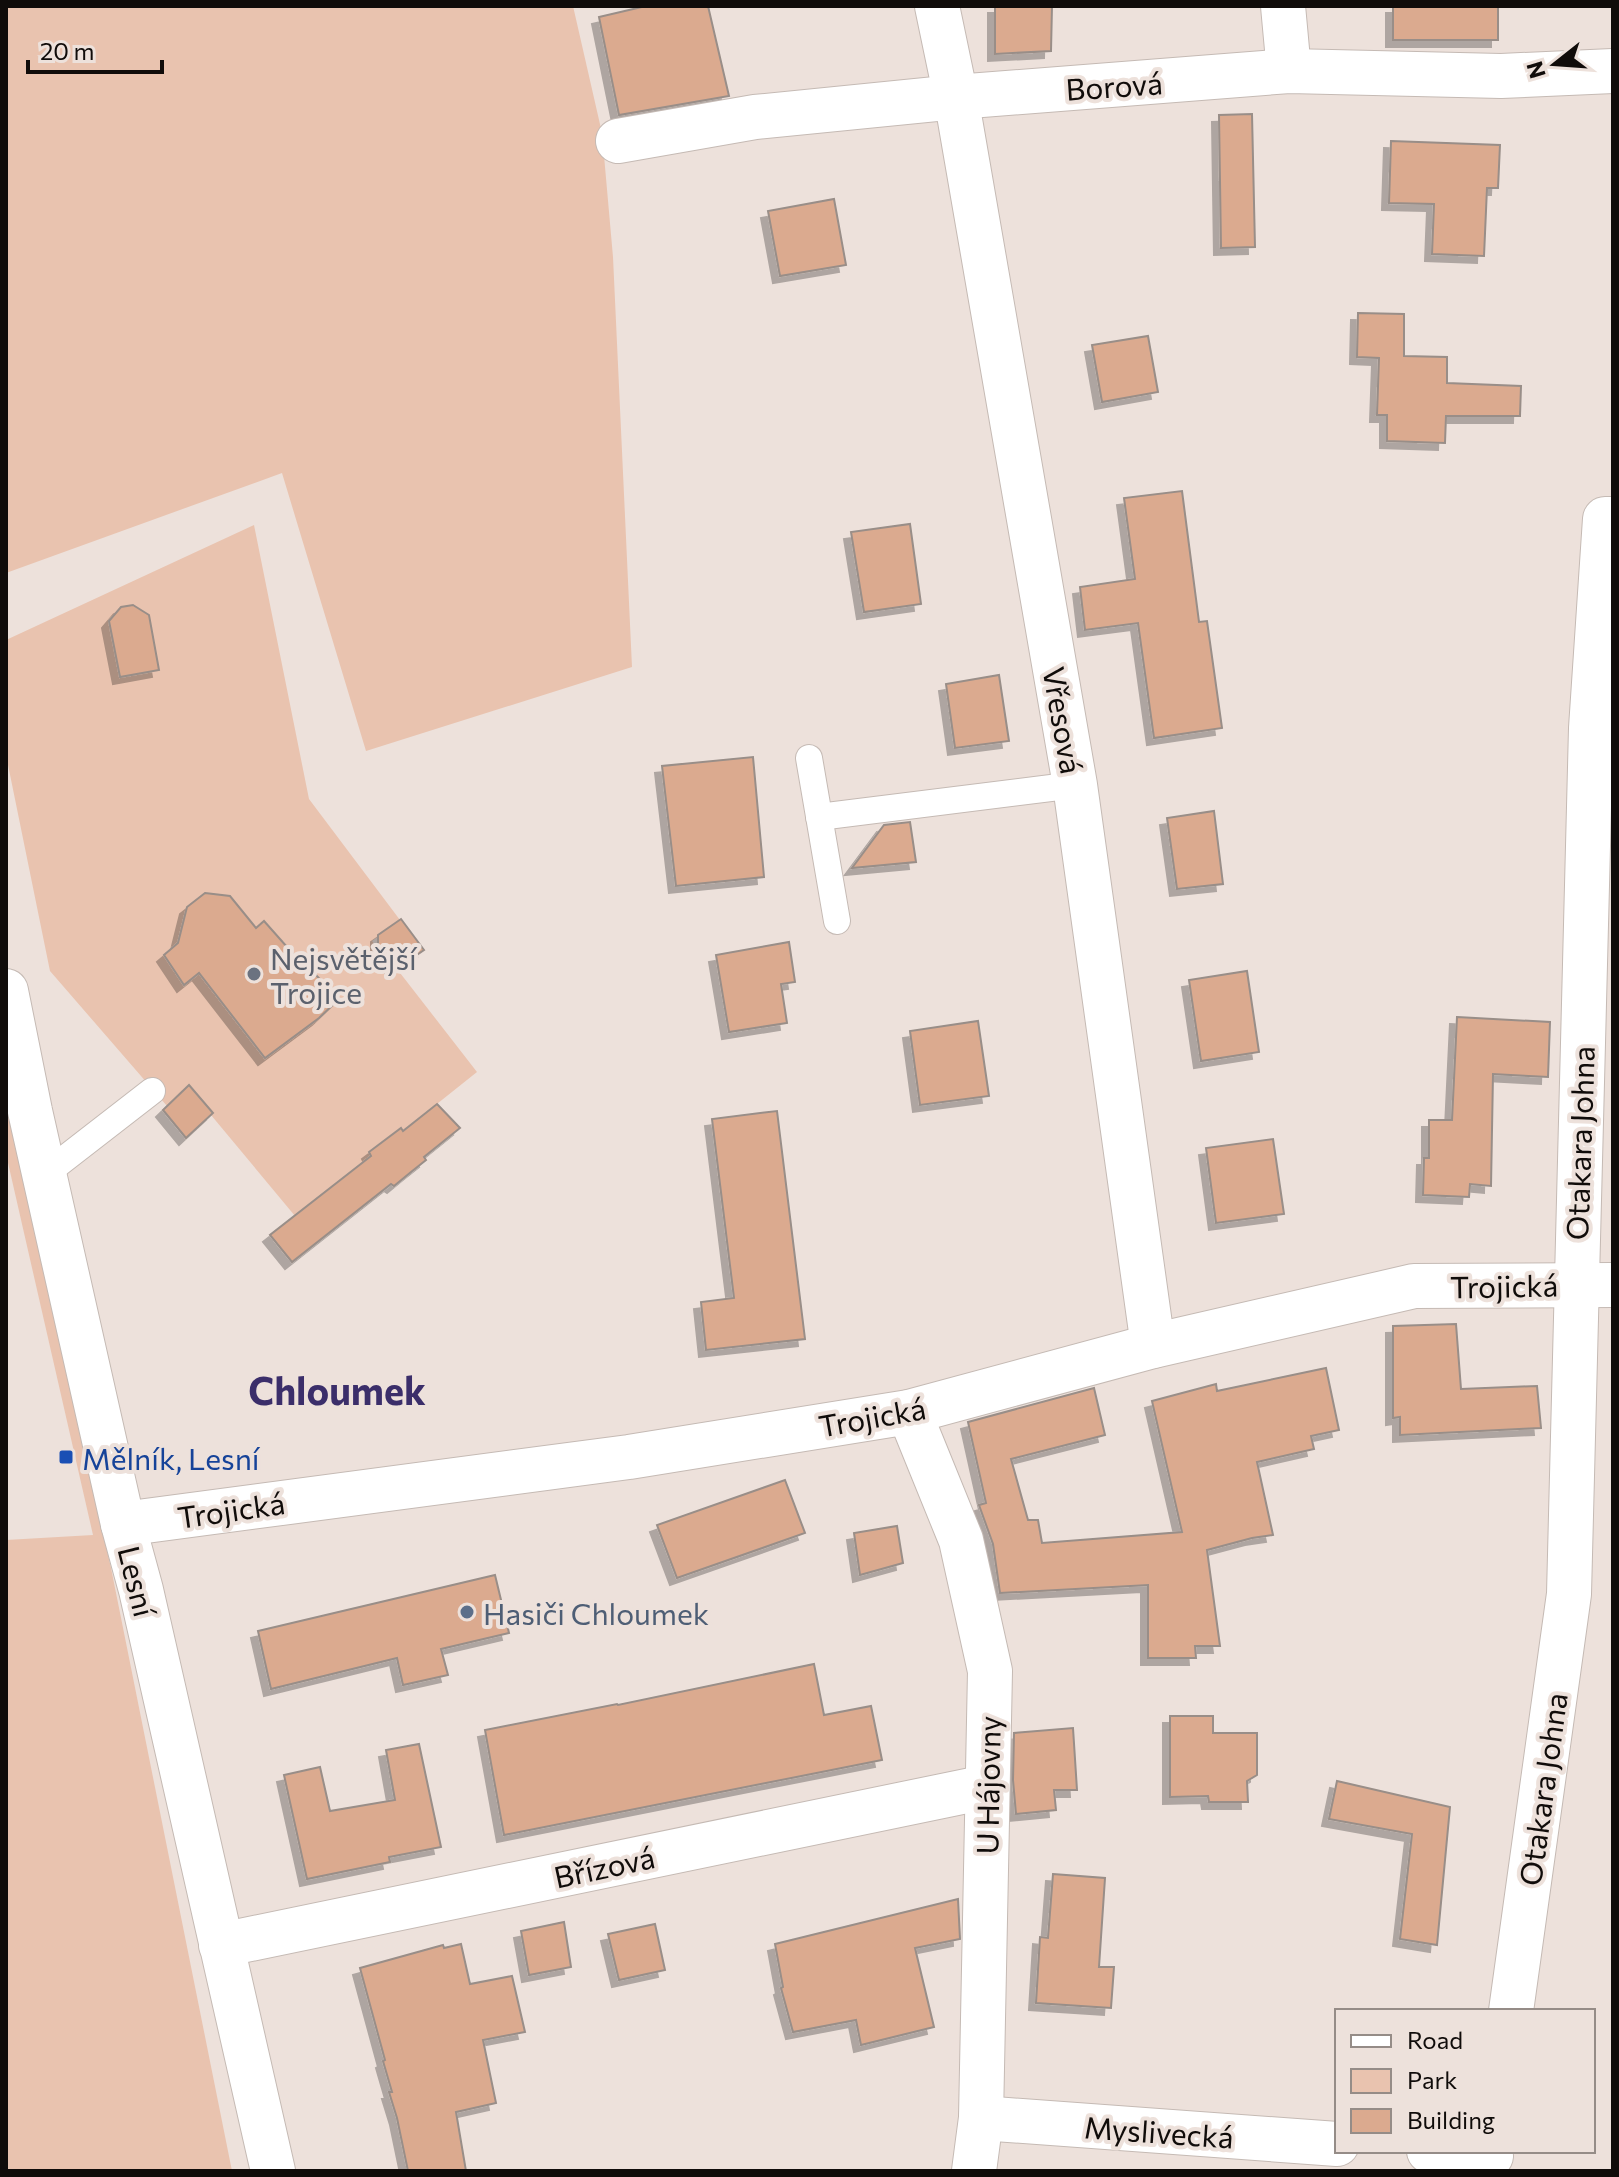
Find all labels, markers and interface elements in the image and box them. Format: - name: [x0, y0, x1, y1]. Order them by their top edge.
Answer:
- scale bar: [28, 24, 162, 74]
- north arrow: [1515, 24, 1595, 104]
- text: 20 m: [40, 36, 94, 65]
- text: N: [1520, 58, 1551, 82]
- street label: Borová: [1064, 63, 1164, 107]
- street label: Vřesová: [1036, 664, 1092, 776]
- place label: Nejsvětější Trojice: [270, 939, 418, 1010]
- marker: Nejsvětější Trojice: [245, 965, 263, 983]
- street label: Otakara Johna: [1557, 1045, 1601, 1241]
- street label: Trojická: [1450, 1266, 1558, 1304]
- district label: Chloumek: [248, 1366, 426, 1413]
- street label: Trojická: [816, 1388, 928, 1444]
- place label: Mělník, Lesní: [82, 1439, 261, 1476]
- marker: Mělník, Lesní: [57, 1448, 75, 1466]
- street label: Trojická: [175, 1483, 287, 1535]
- street label: Lesní: [111, 1542, 165, 1621]
- place label: Hasiči Chloumek: [483, 1594, 709, 1631]
- marker: Hasiči Chloumek: [458, 1603, 476, 1621]
- street label: Otakara Johna: [1510, 1690, 1574, 1888]
- street label: U Hájovny: [967, 1715, 1007, 1855]
- street label: Břízová: [550, 1837, 658, 1895]
- legend: [1335, 2009, 1595, 2153]
- text: Road: [1407, 2025, 1463, 2054]
- text: Park: [1407, 2065, 1457, 2094]
- text: Building: [1407, 2105, 1495, 2134]
- street label: Myslivecká: [1083, 2107, 1235, 2155]

